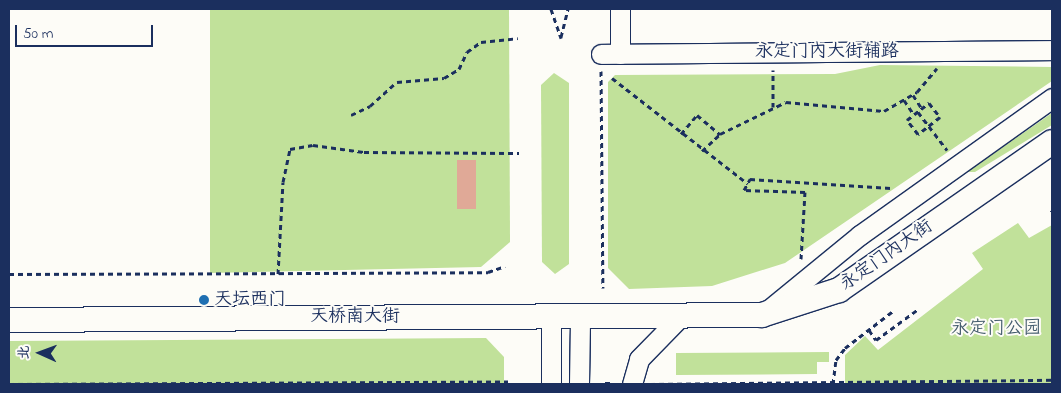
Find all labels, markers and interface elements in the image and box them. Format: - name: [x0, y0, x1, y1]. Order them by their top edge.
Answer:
- scale bar: [18, 15, 155, 47]
- text: 50 m: [23, 23, 53, 45]
- street label: 永定门内大街辅路: [755, 41, 899, 63]
- street label: 永定门内大街: [837, 216, 937, 296]
- place label: 天坛西门: [214, 289, 286, 311]
- marker: 天坛西门: [198, 294, 210, 306]
- street label: 天桥南大街: [310, 306, 400, 328]
- park label: 永定门公园: [951, 318, 1041, 340]
- north arrow: [15, 328, 65, 378]
- text: 北: [14, 345, 35, 360]

